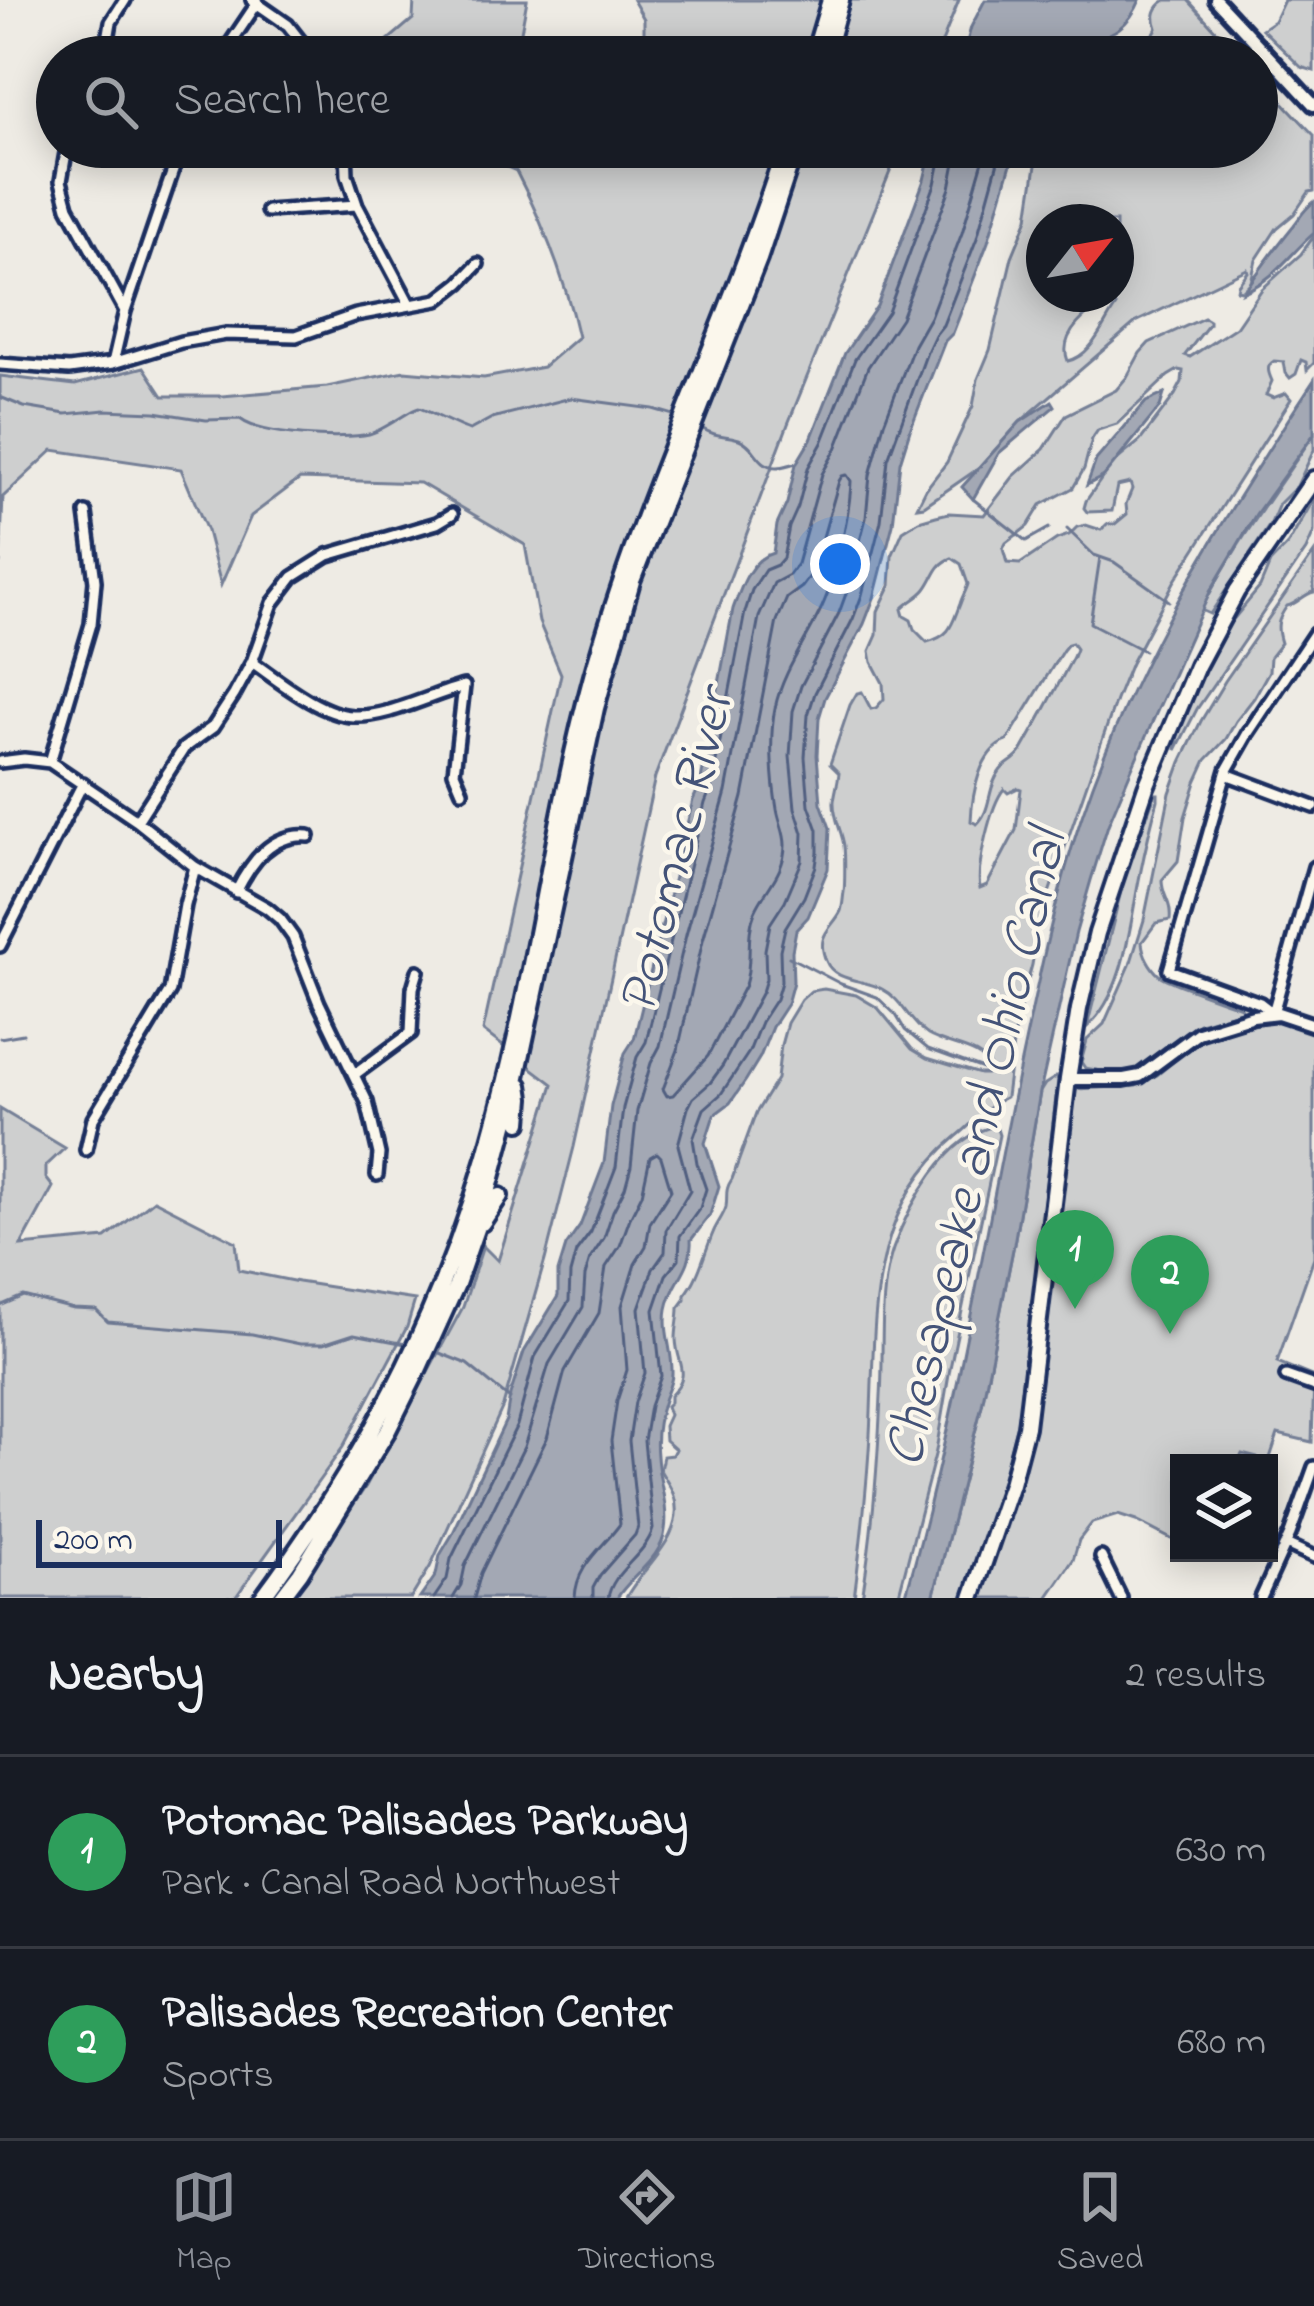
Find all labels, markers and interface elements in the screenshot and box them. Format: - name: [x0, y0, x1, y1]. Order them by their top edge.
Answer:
- search box: [36, 36, 1278, 168]
- icon: search: [78, 69, 144, 135]
- text: Search here: [174, 69, 390, 135]
- north arrow: [1026, 204, 1134, 312]
- your location: [810, 534, 870, 594]
- water label: Potomac River: [599, 675, 761, 1023]
- water label: Chesapeake and Ohio Canal: [865, 817, 1094, 1475]
- pin: 1: [1036, 1210, 1114, 1309]
- pin: 2: [1131, 1235, 1209, 1334]
- map controls: [1170, 1454, 1278, 1562]
- button: layers: [1170, 1454, 1278, 1562]
- scale bar: [36, 1514, 282, 1567]
- text: 200 m: [54, 1517, 133, 1565]
- text: Nearby: [48, 1639, 204, 1714]
- text: 2 results: [1126, 1648, 1266, 1705]
- text: Potomac Palisades Parkway: [162, 1790, 688, 1856]
- text: 1: [81, 1823, 93, 1880]
- text: 630 m: [1176, 1823, 1266, 1880]
- text: Park · Canal Road Northwest: [162, 1856, 620, 1913]
- text: Palisades Recreation Center: [162, 1982, 672, 2048]
- text: 2: [77, 2015, 97, 2072]
- text: 680 m: [1177, 2015, 1266, 2072]
- text: Sports: [162, 2048, 274, 2105]
- tab: Map: [171, 2164, 237, 2284]
- tab: Directions: [578, 2164, 716, 2284]
- tab: Saved: [1057, 2164, 1143, 2284]

